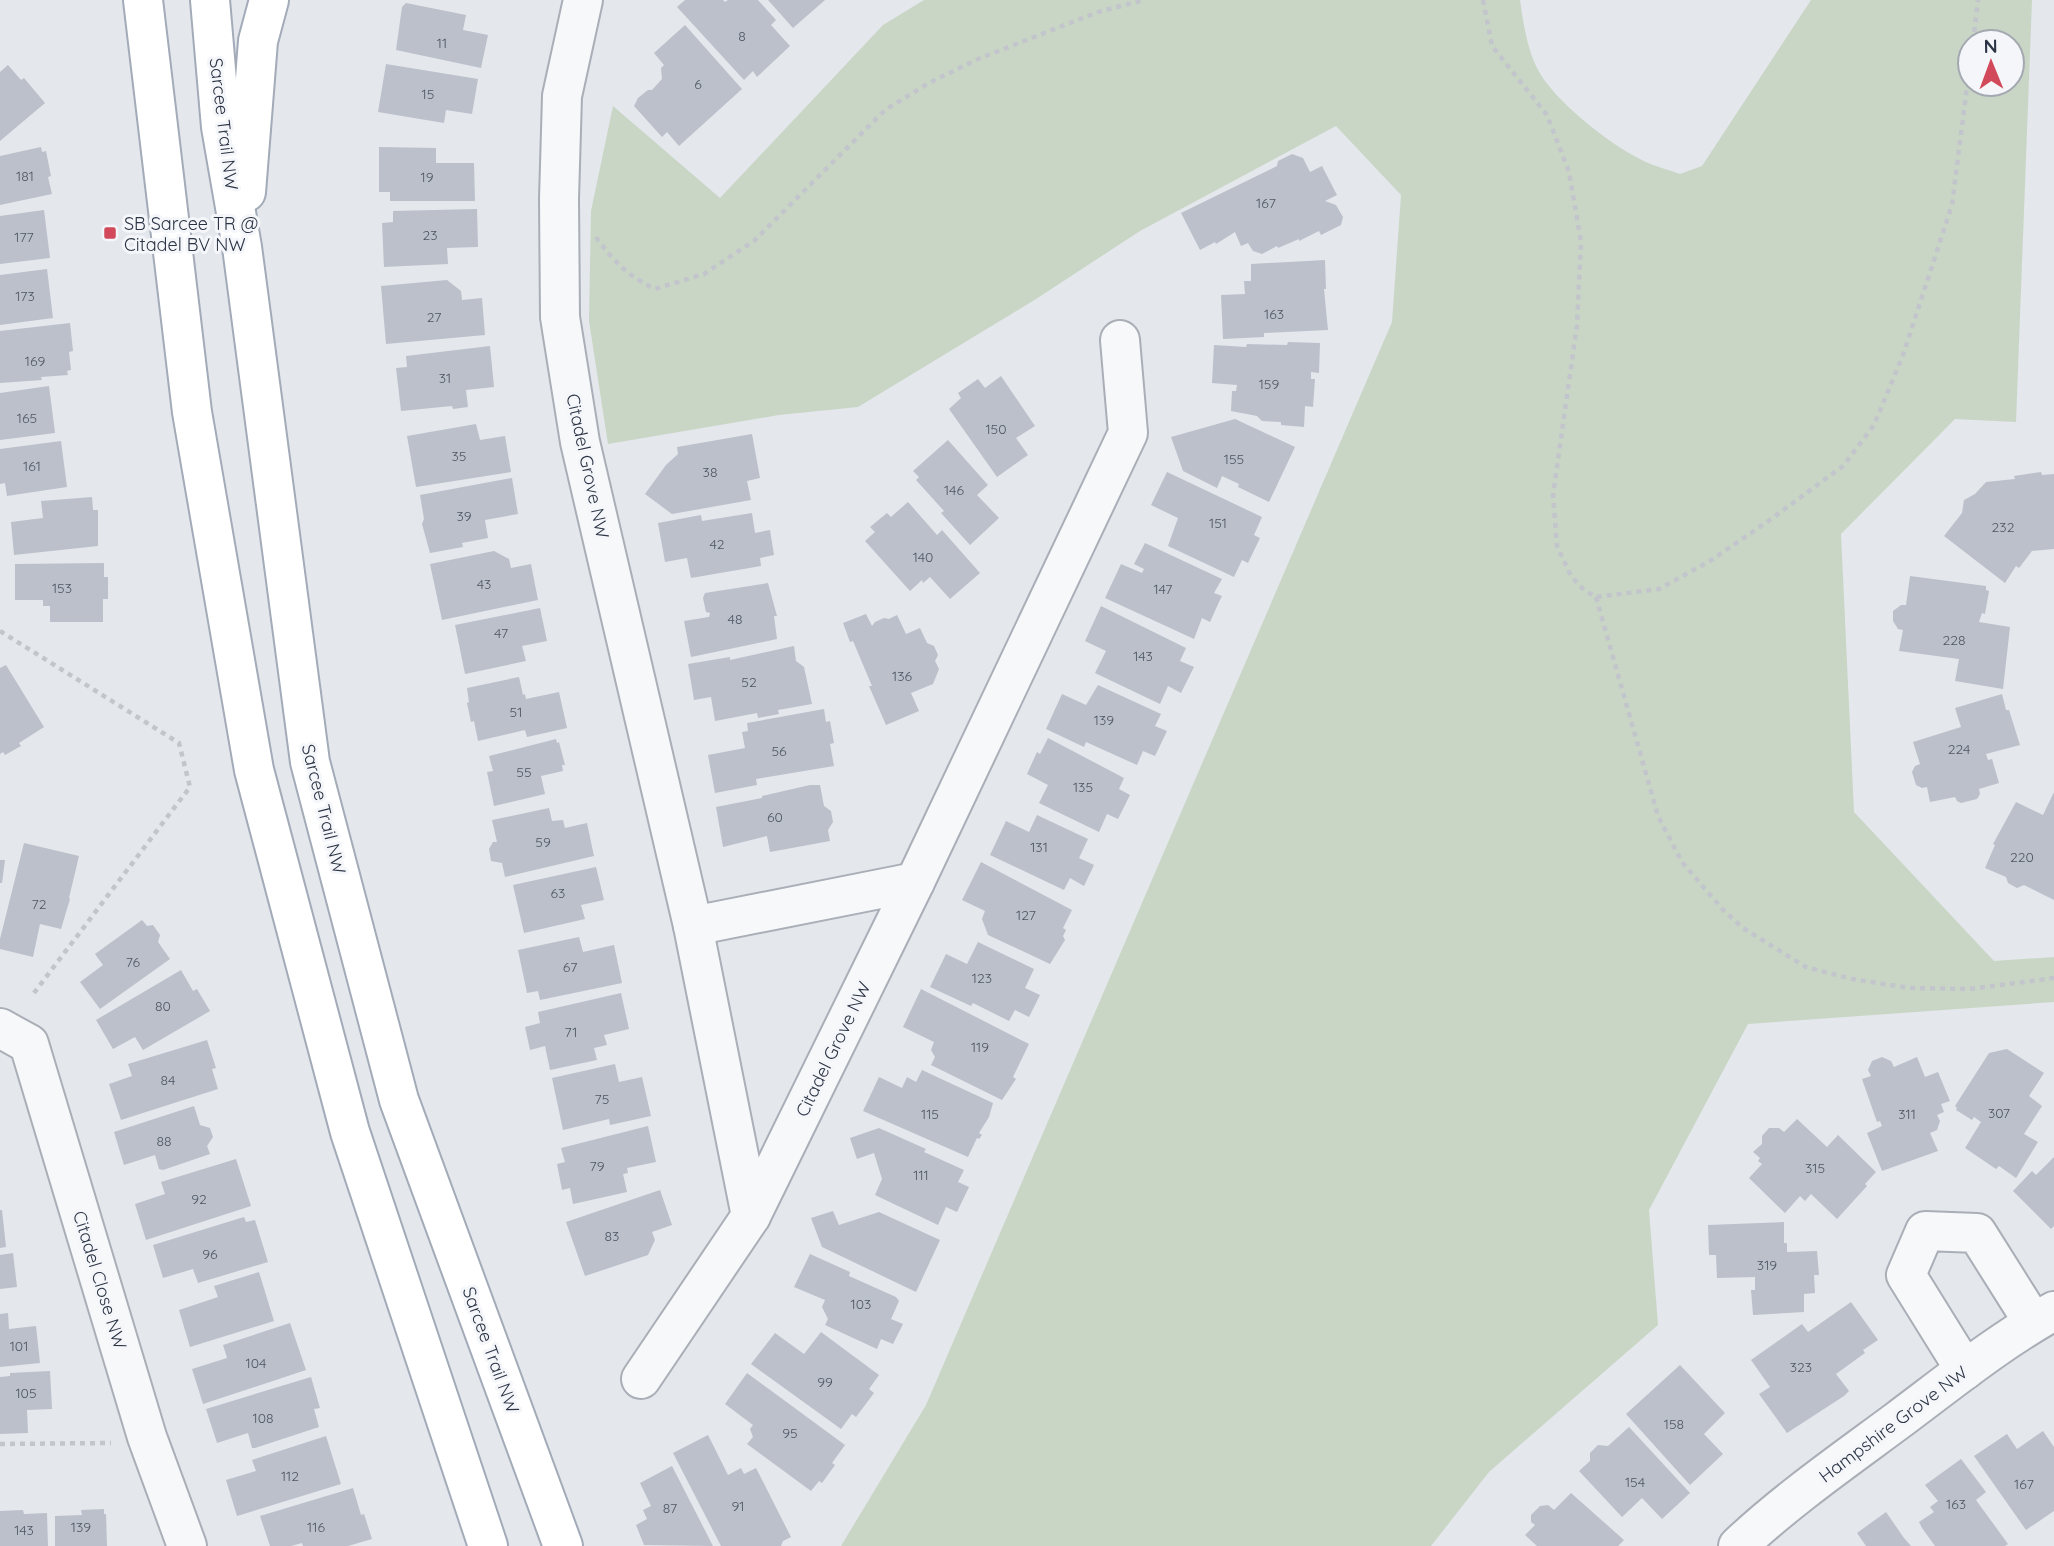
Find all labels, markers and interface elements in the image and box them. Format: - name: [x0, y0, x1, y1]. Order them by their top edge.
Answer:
- house number: 8: [738, 27, 746, 45]
- north arrow: [1956, 28, 2026, 98]
- house number: 11: [437, 34, 447, 52]
- text: N: [1984, 34, 1998, 58]
- street label: Sarcee Trail NW: [204, 57, 244, 191]
- house number: 6: [694, 75, 702, 93]
- house number: 15: [422, 85, 434, 103]
- house number: 181: [16, 167, 34, 185]
- house number: 19: [421, 168, 434, 186]
- house number: 167: [1256, 194, 1276, 212]
- place label: SB Sarcee TR @ Citadel BV NW: [124, 212, 258, 256]
- marker: SB Sarcee TR @ Citadel BV NW: [102, 225, 118, 241]
- house number: 23: [422, 226, 438, 244]
- house number: 177: [14, 228, 34, 246]
- house number: 173: [15, 287, 35, 305]
- house number: 163: [1264, 305, 1284, 323]
- house number: 27: [427, 308, 441, 326]
- house number: 169: [25, 352, 45, 370]
- house number: 31: [439, 369, 451, 387]
- house number: 159: [1259, 375, 1279, 393]
- street label: Citadel Grove NW: [561, 391, 615, 541]
- house number: 165: [17, 409, 37, 427]
- house number: 150: [985, 420, 1007, 438]
- house number: 35: [452, 447, 466, 465]
- house number: 155: [1224, 450, 1244, 468]
- house number: 161: [23, 457, 41, 475]
- house number: 38: [703, 463, 717, 481]
- house number: 146: [944, 481, 964, 499]
- house number: 39: [456, 507, 472, 525]
- house number: 151: [1209, 514, 1227, 532]
- house number: 232: [1992, 518, 2015, 536]
- house number: 42: [709, 535, 725, 553]
- house number: 140: [913, 548, 933, 566]
- house number: 43: [477, 575, 491, 593]
- house number: 153: [52, 579, 72, 597]
- house number: 147: [1153, 580, 1173, 598]
- house number: 48: [728, 610, 742, 628]
- house number: 47: [494, 624, 508, 642]
- house number: 228: [1942, 631, 1966, 649]
- house number: 143: [1133, 647, 1153, 665]
- house number: 136: [892, 667, 912, 685]
- house number: 52: [741, 673, 757, 691]
- house number: 51: [510, 703, 522, 721]
- house number: 139: [1094, 711, 1114, 729]
- house number: 224: [1948, 740, 1970, 758]
- street label: Sarcee Trail NW: [297, 742, 351, 876]
- house number: 56: [771, 742, 787, 760]
- house number: 55: [516, 763, 532, 781]
- house number: 135: [1073, 778, 1093, 796]
- house number: 60: [767, 808, 783, 826]
- house number: 59: [535, 833, 551, 851]
- house number: 131: [1030, 838, 1048, 856]
- house number: 220: [2010, 848, 2034, 866]
- house number: 63: [551, 884, 565, 902]
- house number: 72: [32, 895, 47, 913]
- house number: 127: [1016, 906, 1036, 924]
- house number: 76: [126, 953, 141, 971]
- house number: 67: [563, 958, 577, 976]
- house number: 123: [972, 969, 992, 987]
- street label: Citadel Grove NW: [790, 978, 876, 1120]
- house number: 80: [155, 997, 171, 1015]
- house number: 71: [564, 1023, 578, 1041]
- house number: 119: [971, 1038, 989, 1056]
- house number: 84: [161, 1071, 175, 1089]
- house number: 75: [595, 1090, 609, 1108]
- house number: 307: [1988, 1104, 2010, 1122]
- house number: 115: [921, 1105, 939, 1123]
- house number: 311: [1898, 1105, 1916, 1123]
- house number: 88: [156, 1132, 172, 1150]
- house number: 79: [590, 1157, 605, 1175]
- house number: 315: [1805, 1159, 1825, 1177]
- house number: 111: [913, 1166, 929, 1184]
- house number: 92: [191, 1190, 207, 1208]
- street label: Citadel Close NW: [68, 1208, 132, 1352]
- house number: 83: [605, 1227, 619, 1245]
- house number: 96: [202, 1245, 218, 1263]
- house number: 319: [1757, 1256, 1777, 1274]
- street label: Sarcee Trail NW: [457, 1284, 525, 1416]
- house number: 103: [851, 1295, 871, 1313]
- house number: 101: [10, 1337, 28, 1355]
- house number: 104: [246, 1354, 266, 1372]
- house number: 323: [1790, 1358, 1812, 1376]
- street label: Hampshire Grove NW: [1814, 1361, 1972, 1487]
- house number: 99: [817, 1373, 833, 1391]
- house number: 105: [15, 1384, 37, 1402]
- house number: 108: [252, 1409, 274, 1427]
- house number: 158: [1664, 1415, 1684, 1433]
- house number: 95: [782, 1424, 798, 1442]
- house number: 112: [281, 1467, 299, 1485]
- house number: 154: [1625, 1473, 1645, 1491]
- house number: 167: [2014, 1475, 2034, 1493]
- house number: 163: [1946, 1495, 1966, 1513]
- house number: 91: [731, 1497, 745, 1515]
- house number: 87: [663, 1499, 677, 1517]
- house number: 139: [71, 1518, 91, 1536]
- house number: 116: [307, 1518, 325, 1536]
- house number: 143: [14, 1521, 34, 1539]

